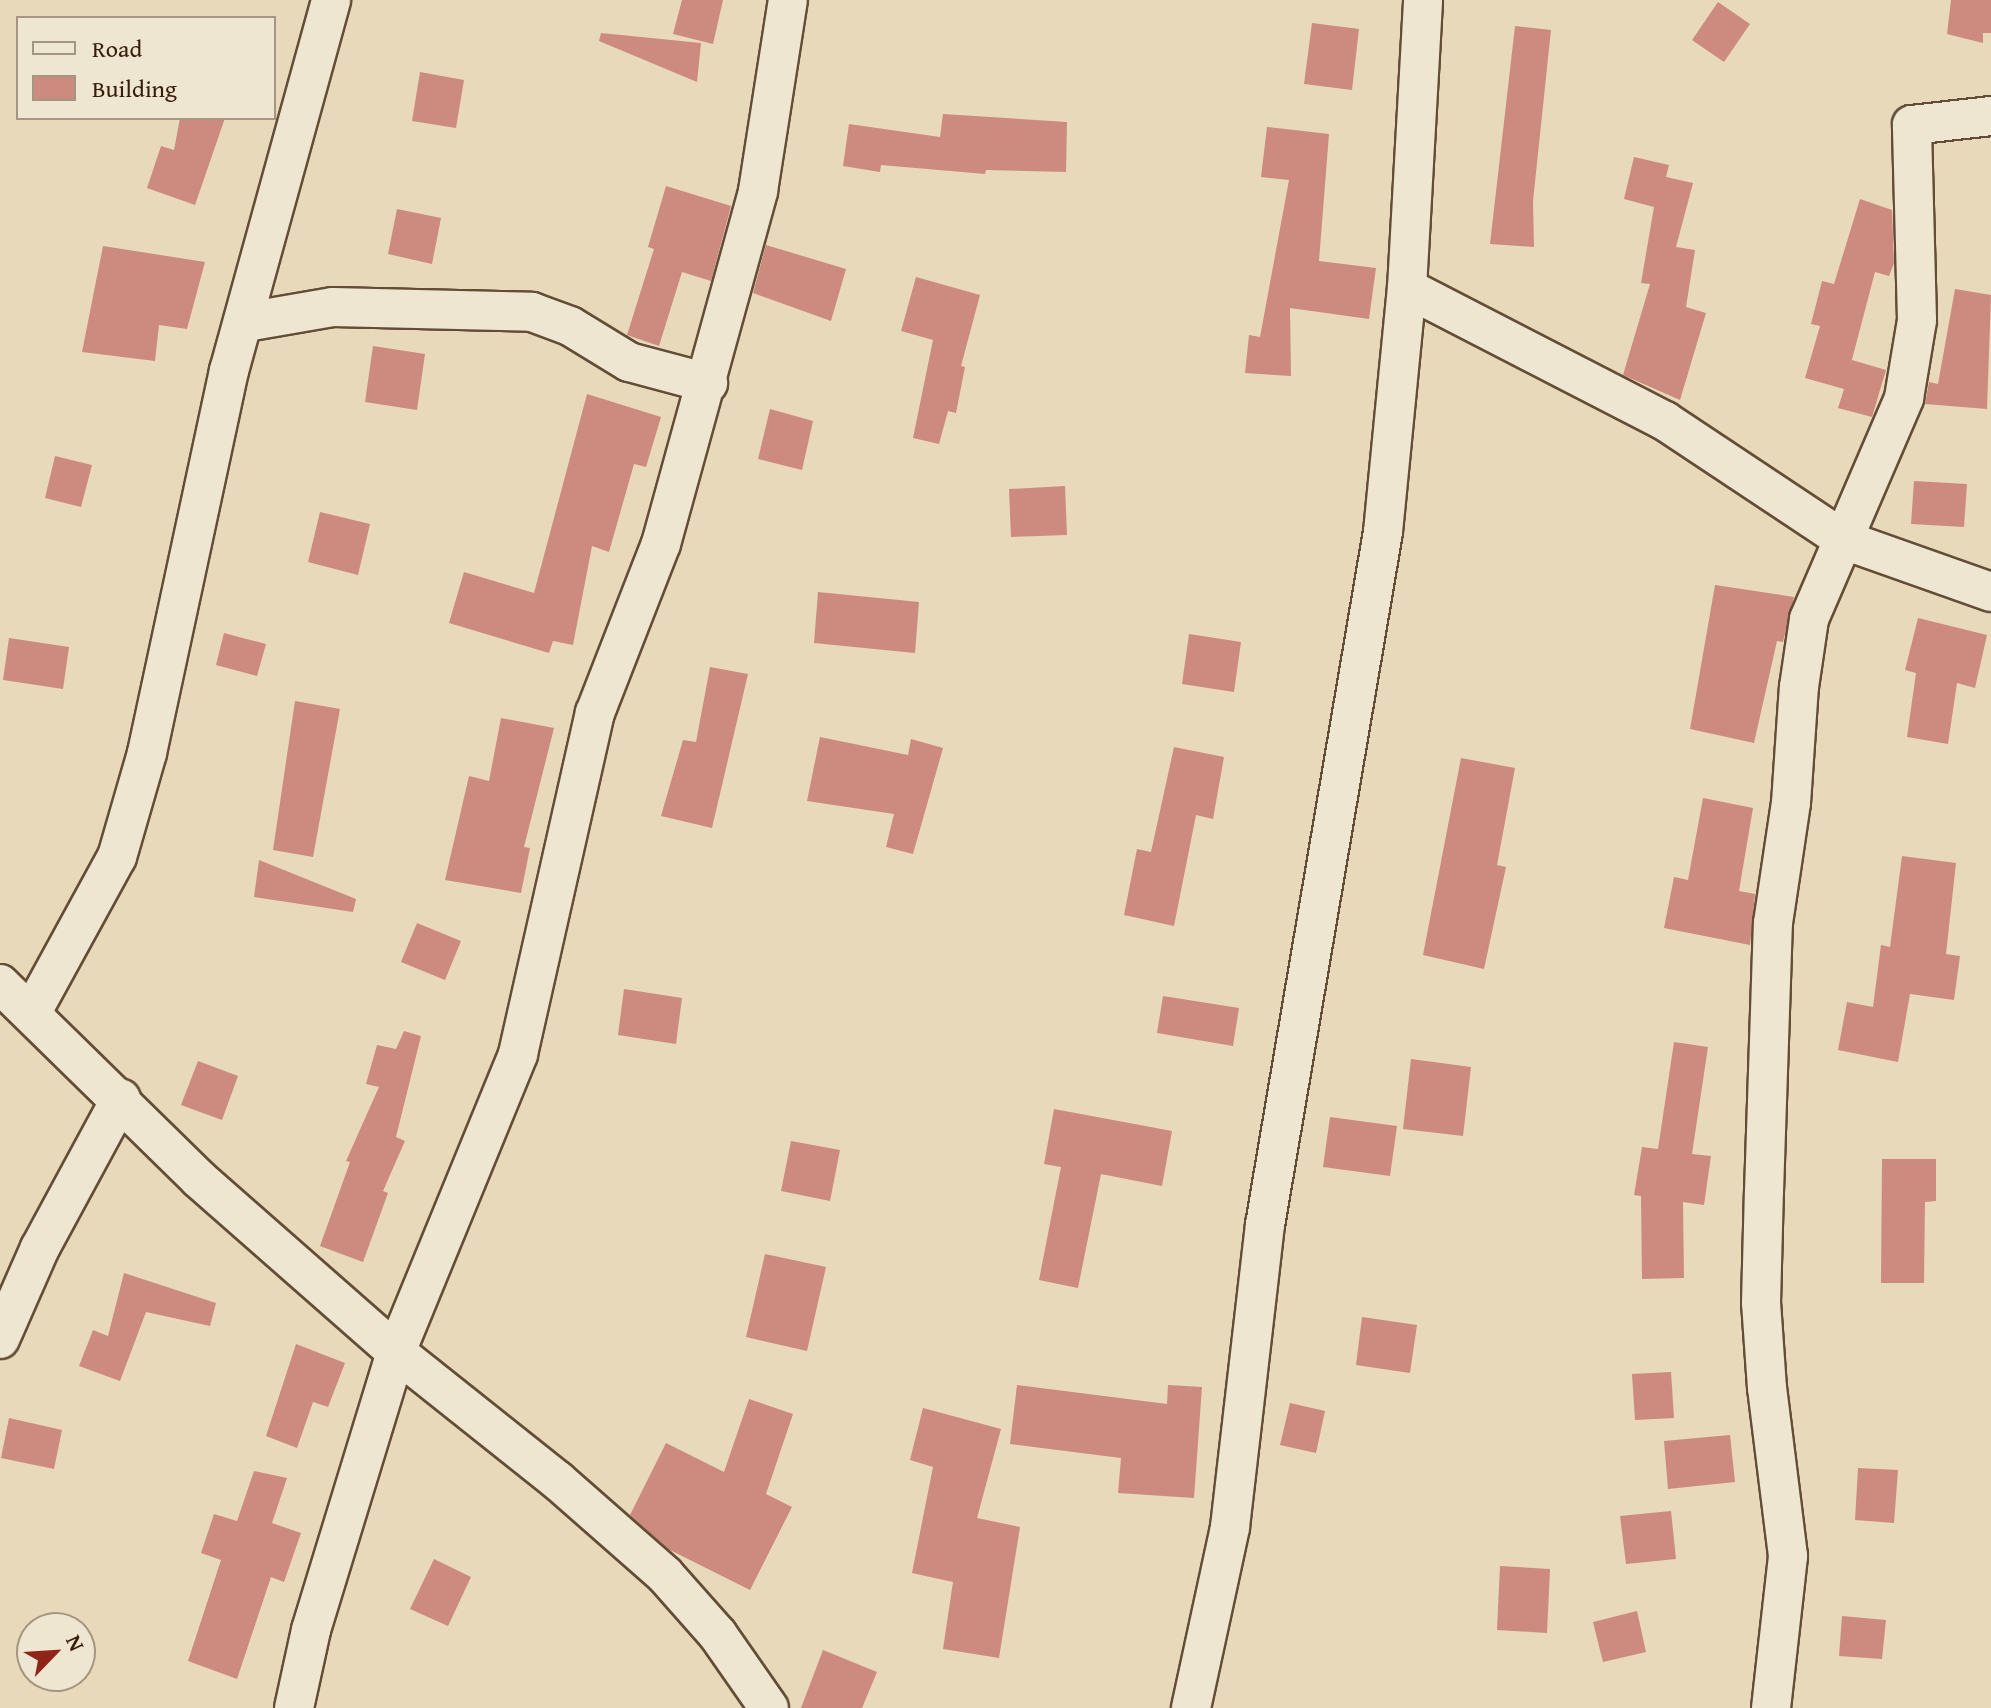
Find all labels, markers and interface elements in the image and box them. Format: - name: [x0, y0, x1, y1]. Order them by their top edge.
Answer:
- legend: [16, 16, 276, 120]
- text: Road: [92, 31, 142, 66]
- text: Building: [92, 71, 177, 106]
- north arrow: [16, 1612, 96, 1692]
- text: N: [58, 1629, 94, 1656]

